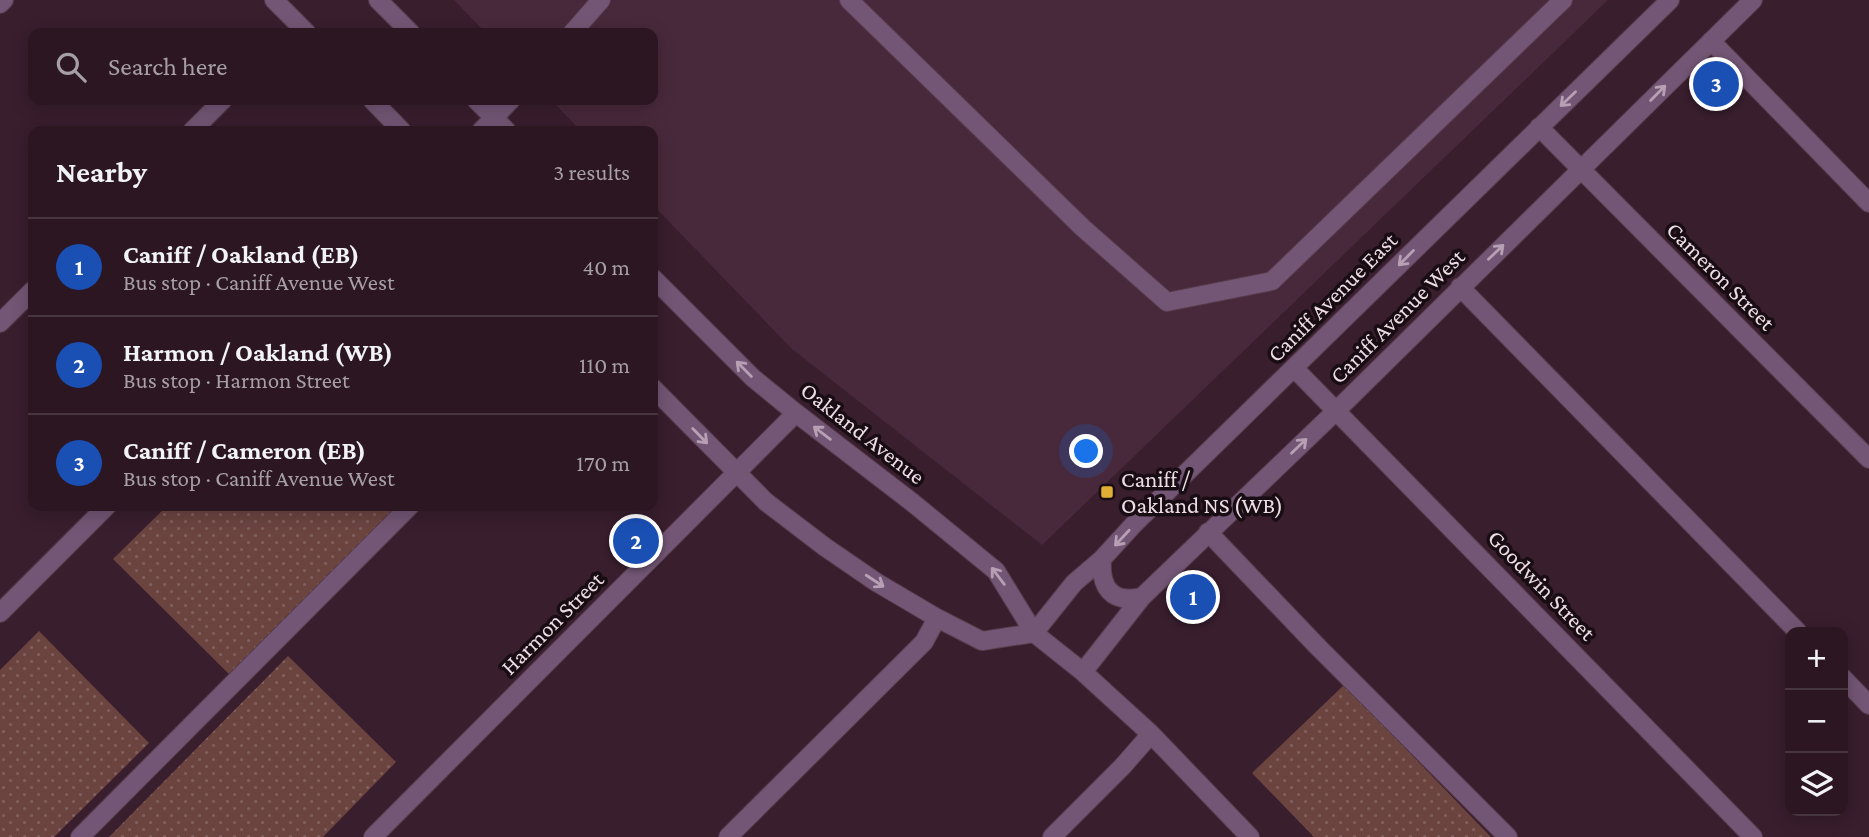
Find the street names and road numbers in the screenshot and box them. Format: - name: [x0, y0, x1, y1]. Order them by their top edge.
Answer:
- street label: Cameron Street: [1661, 216, 1781, 336]
- street label: Caniff Avenue East: [1262, 227, 1402, 367]
- street label: Caniff Avenue West: [1324, 243, 1470, 389]
- street label: Oakland Avenue: [796, 377, 930, 489]
- street label: Goodwin Street: [1483, 525, 1601, 646]
- street label: Harmon Street: [495, 566, 609, 680]

